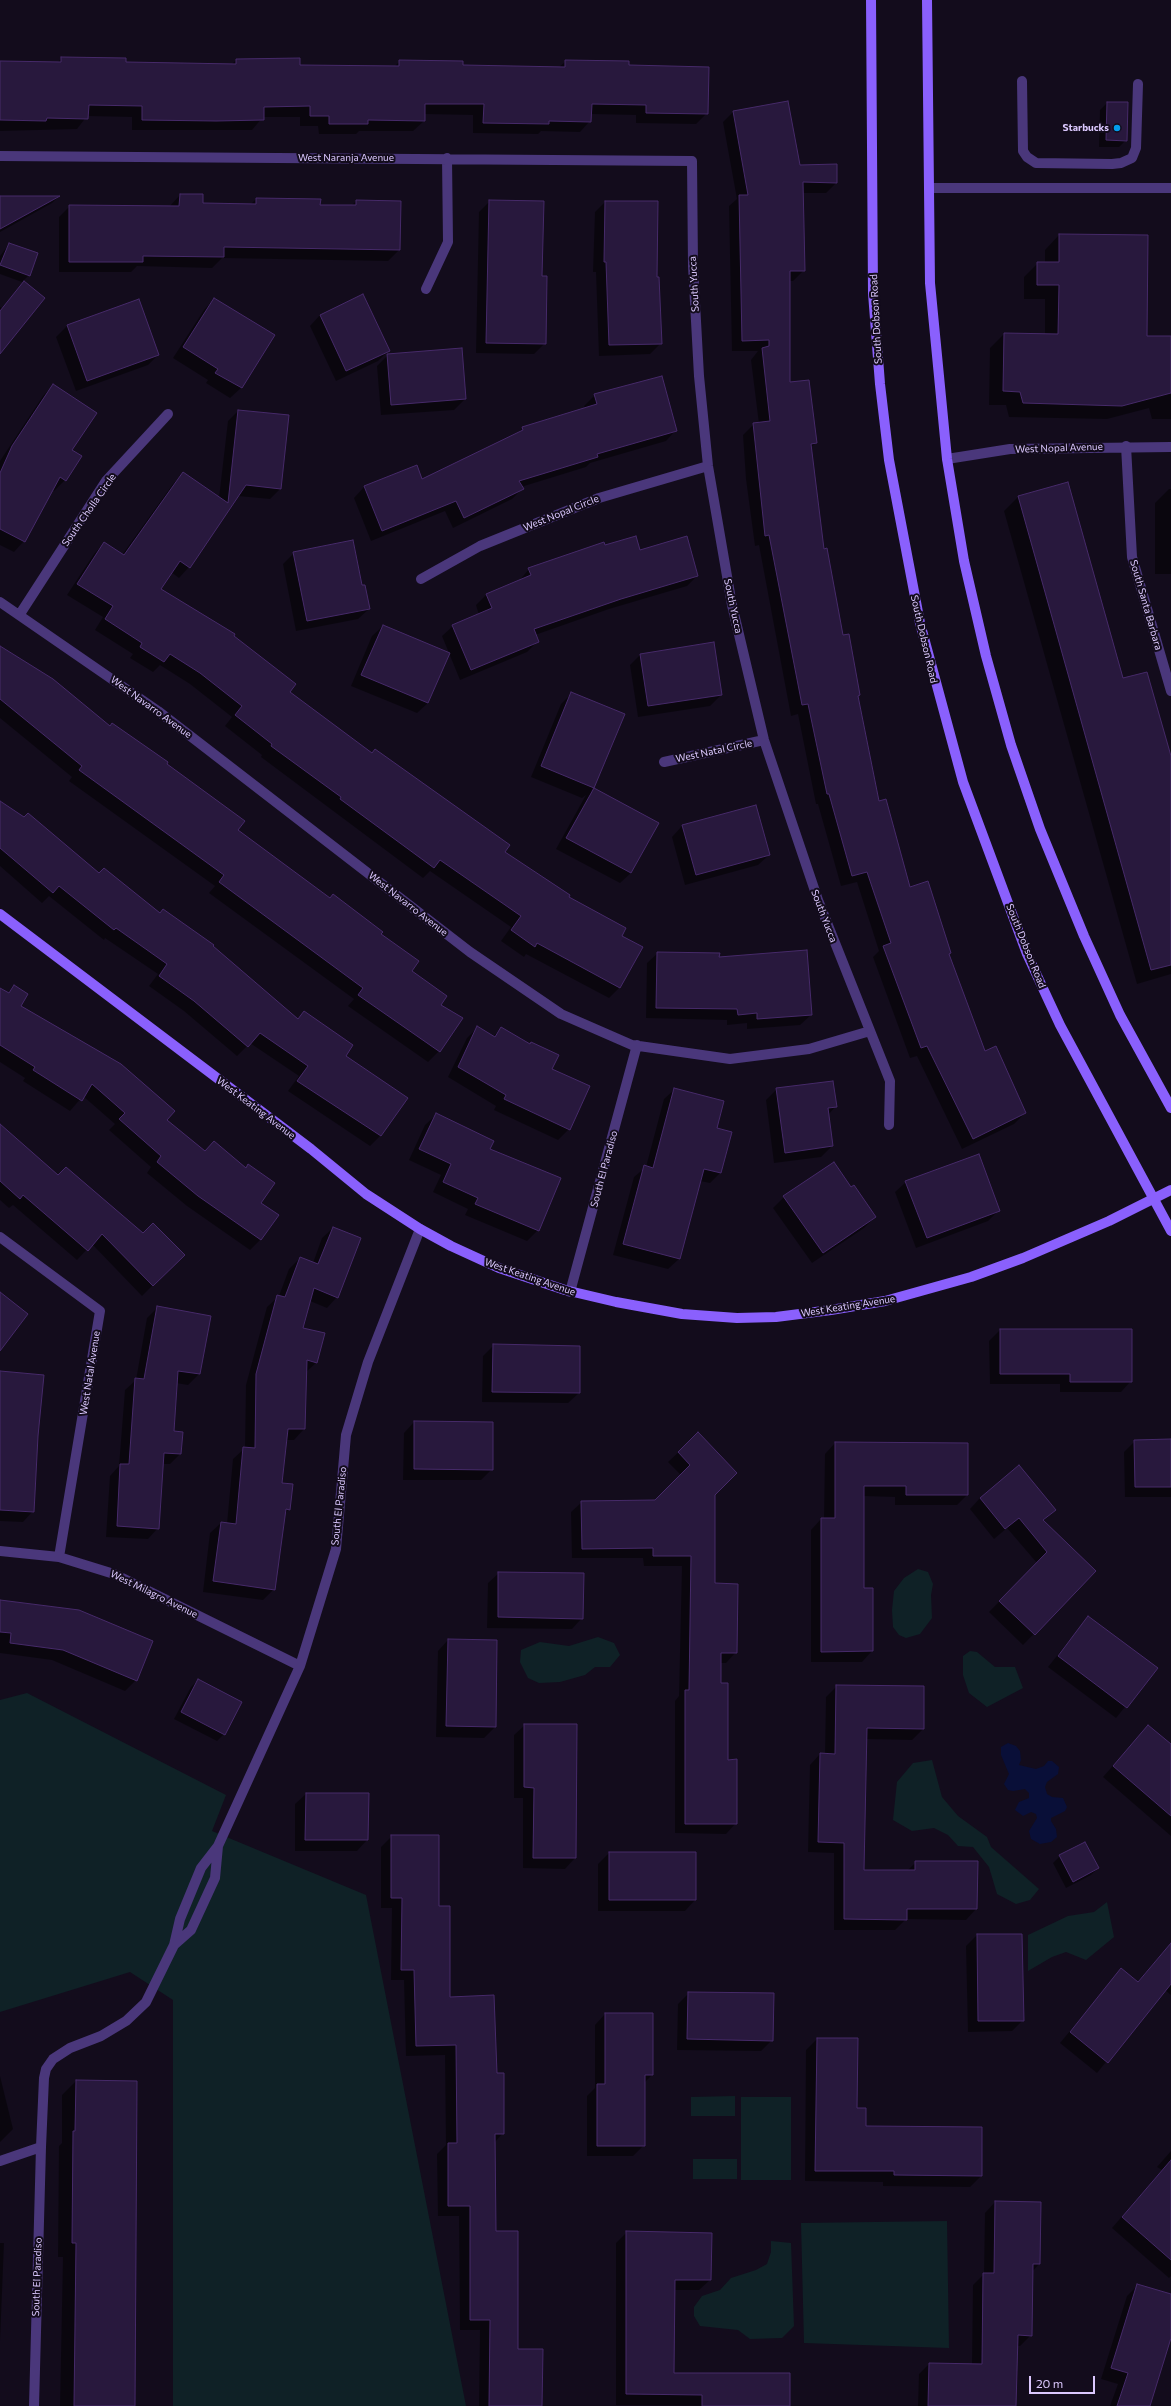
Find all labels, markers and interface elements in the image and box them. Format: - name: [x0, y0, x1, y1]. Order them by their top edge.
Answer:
- place label: Starbucks: [1063, 122, 1109, 134]
- marker: Starbucks: [1112, 123, 1122, 133]
- street label: West Naranja Avenue: [298, 152, 394, 164]
- street label: South Yucca: [687, 256, 701, 312]
- street label: South Dobson Road: [868, 274, 884, 364]
- street label: West Nopal Avenue: [1015, 440, 1103, 456]
- street label: South Cholla Circle: [59, 471, 119, 549]
- street label: West Nopal Circle: [521, 492, 601, 534]
- street label: South Santa Barbara: [1127, 559, 1165, 651]
- street label: South Yucca: [721, 577, 745, 635]
- street label: South Dobson Road: [908, 594, 940, 684]
- street label: West Navarro Avenue: [108, 674, 194, 740]
- street label: West Natal Circle: [675, 737, 753, 765]
- street label: West Navarro Avenue: [366, 869, 450, 939]
- street label: South Yucca: [808, 888, 840, 944]
- street label: South Dobson Road: [1004, 902, 1048, 990]
- street label: West Keating Avenue: [214, 1075, 298, 1141]
- street label: South El Paradiso: [588, 1129, 620, 1209]
- street label: West Keating Avenue: [483, 1256, 577, 1298]
- street label: West Keating Avenue: [800, 1293, 896, 1319]
- street label: West Natal Avenue: [77, 1330, 103, 1416]
- street label: South El Paradiso: [329, 1466, 349, 1546]
- street label: West Milagro Avenue: [108, 1568, 200, 1620]
- street label: South El Paradiso: [30, 2237, 44, 2317]
- scale bar: [1031, 2368, 1097, 2394]
- text: 20 m: [1036, 2376, 1063, 2390]

